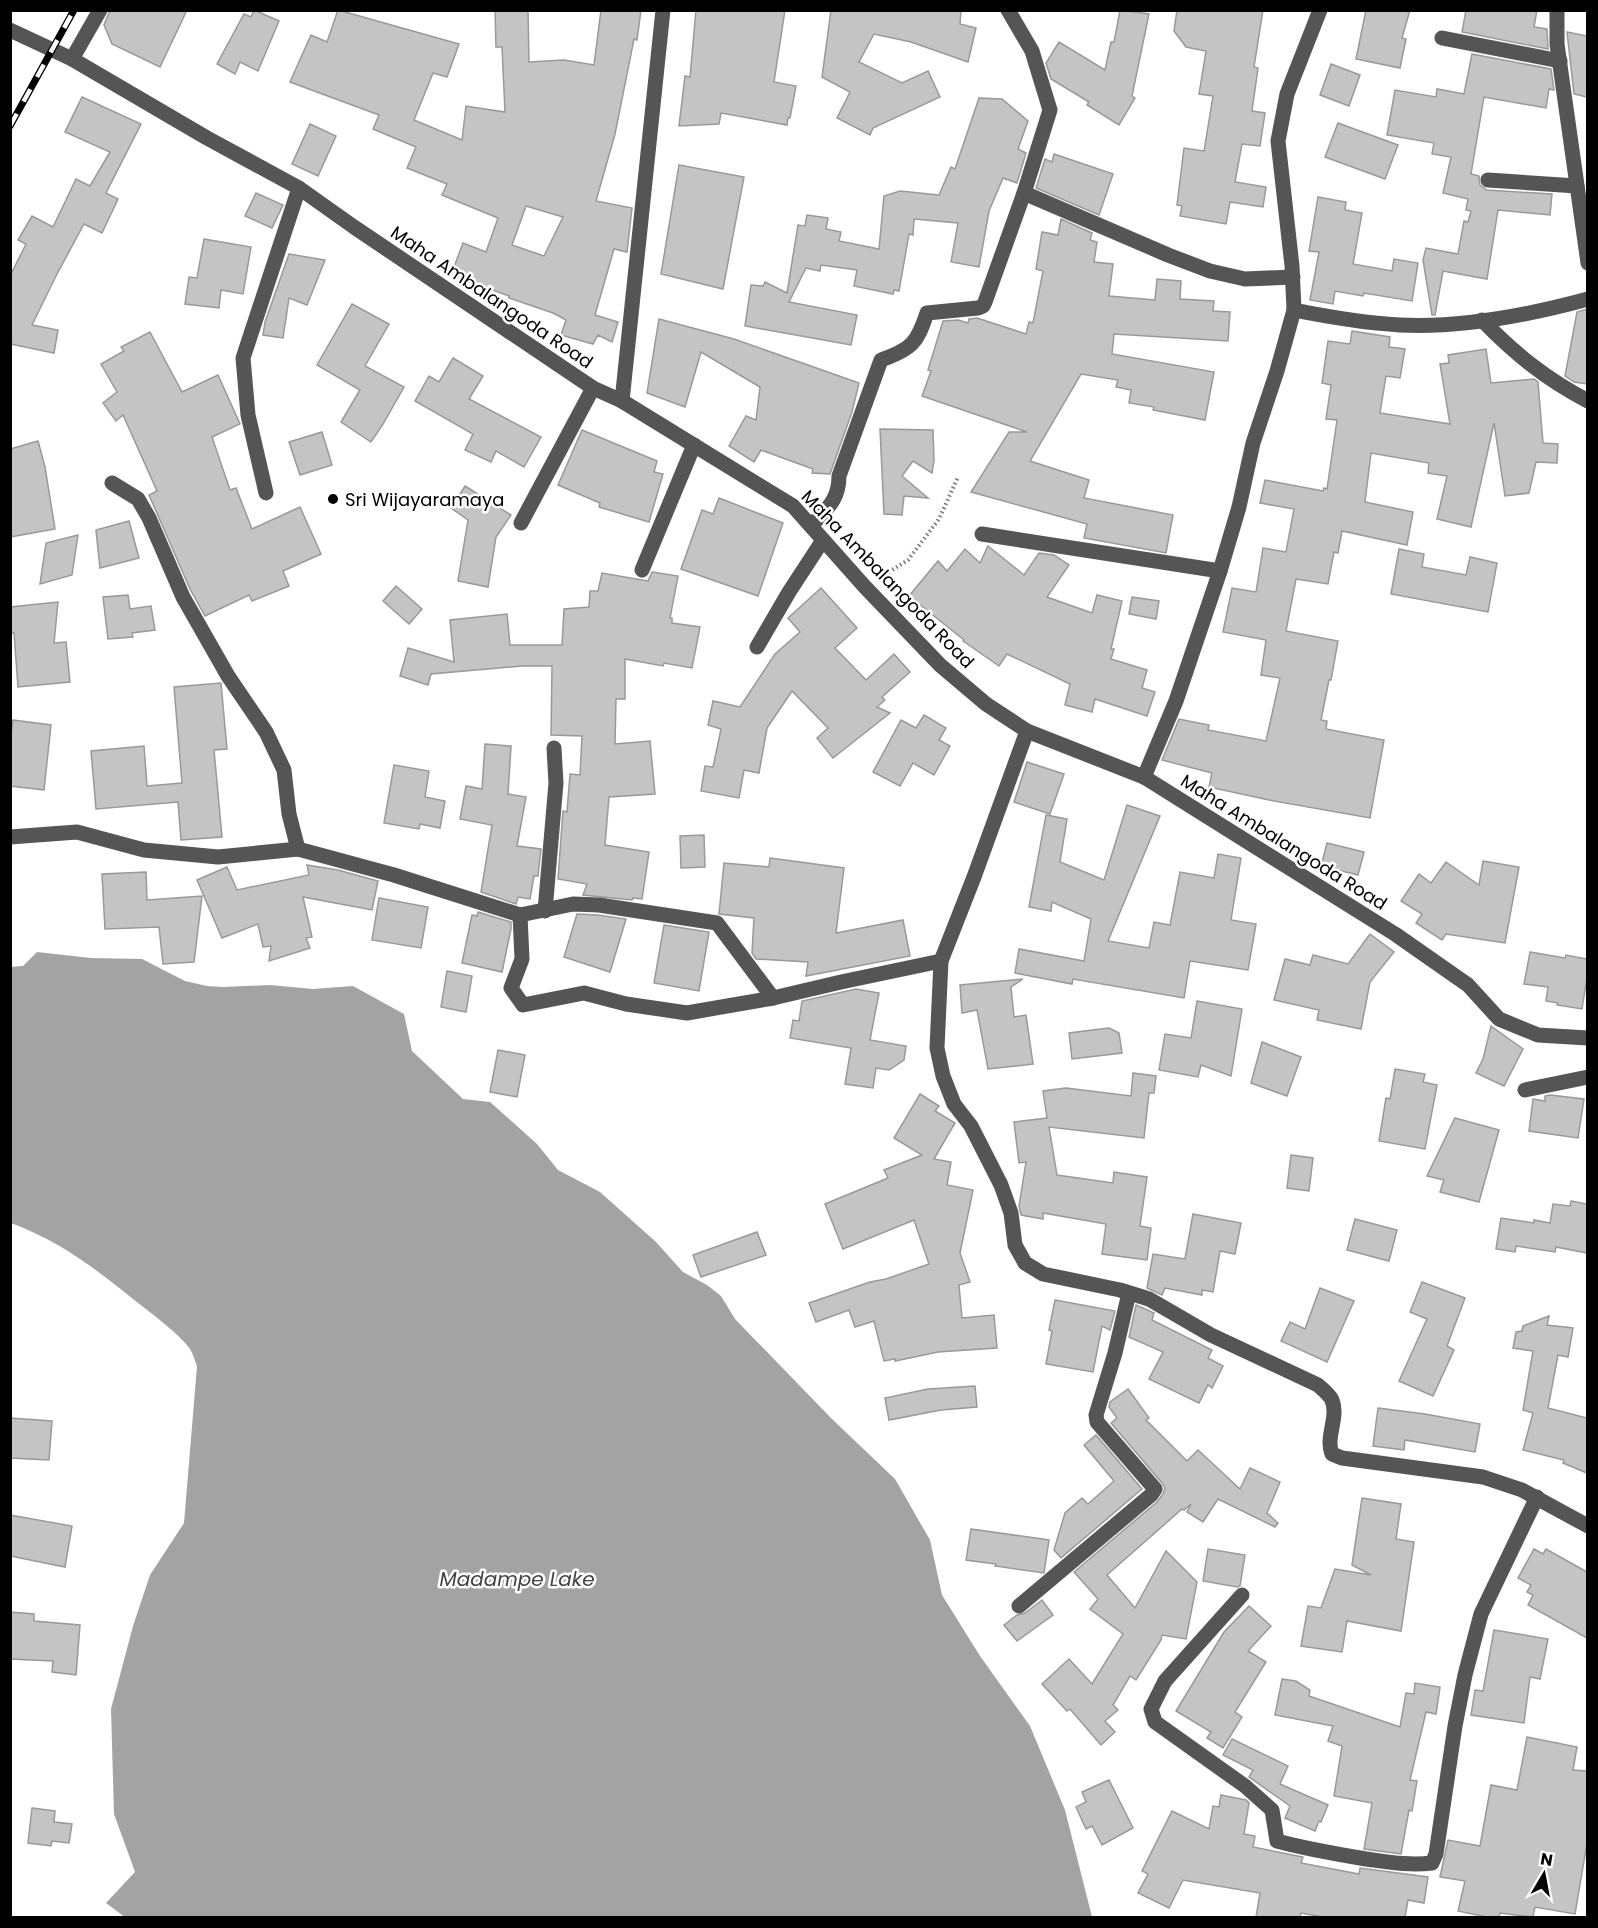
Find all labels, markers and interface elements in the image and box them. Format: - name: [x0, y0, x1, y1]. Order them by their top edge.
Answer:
- street label: Maha Ambalangoda Road: [386, 220, 598, 374]
- street label: Maha Ambalangoda Road: [796, 484, 980, 674]
- place label: Sri Wijayaramaya: [345, 487, 504, 512]
- marker: Sri Wijayaramaya: [326, 492, 340, 506]
- street label: Maha Ambalangoda Road: [1176, 768, 1392, 916]
- water label: Madampe Lake: [439, 1565, 595, 1593]
- north arrow: [1514, 1844, 1574, 1904]
- text: N: [1539, 1847, 1554, 1872]

